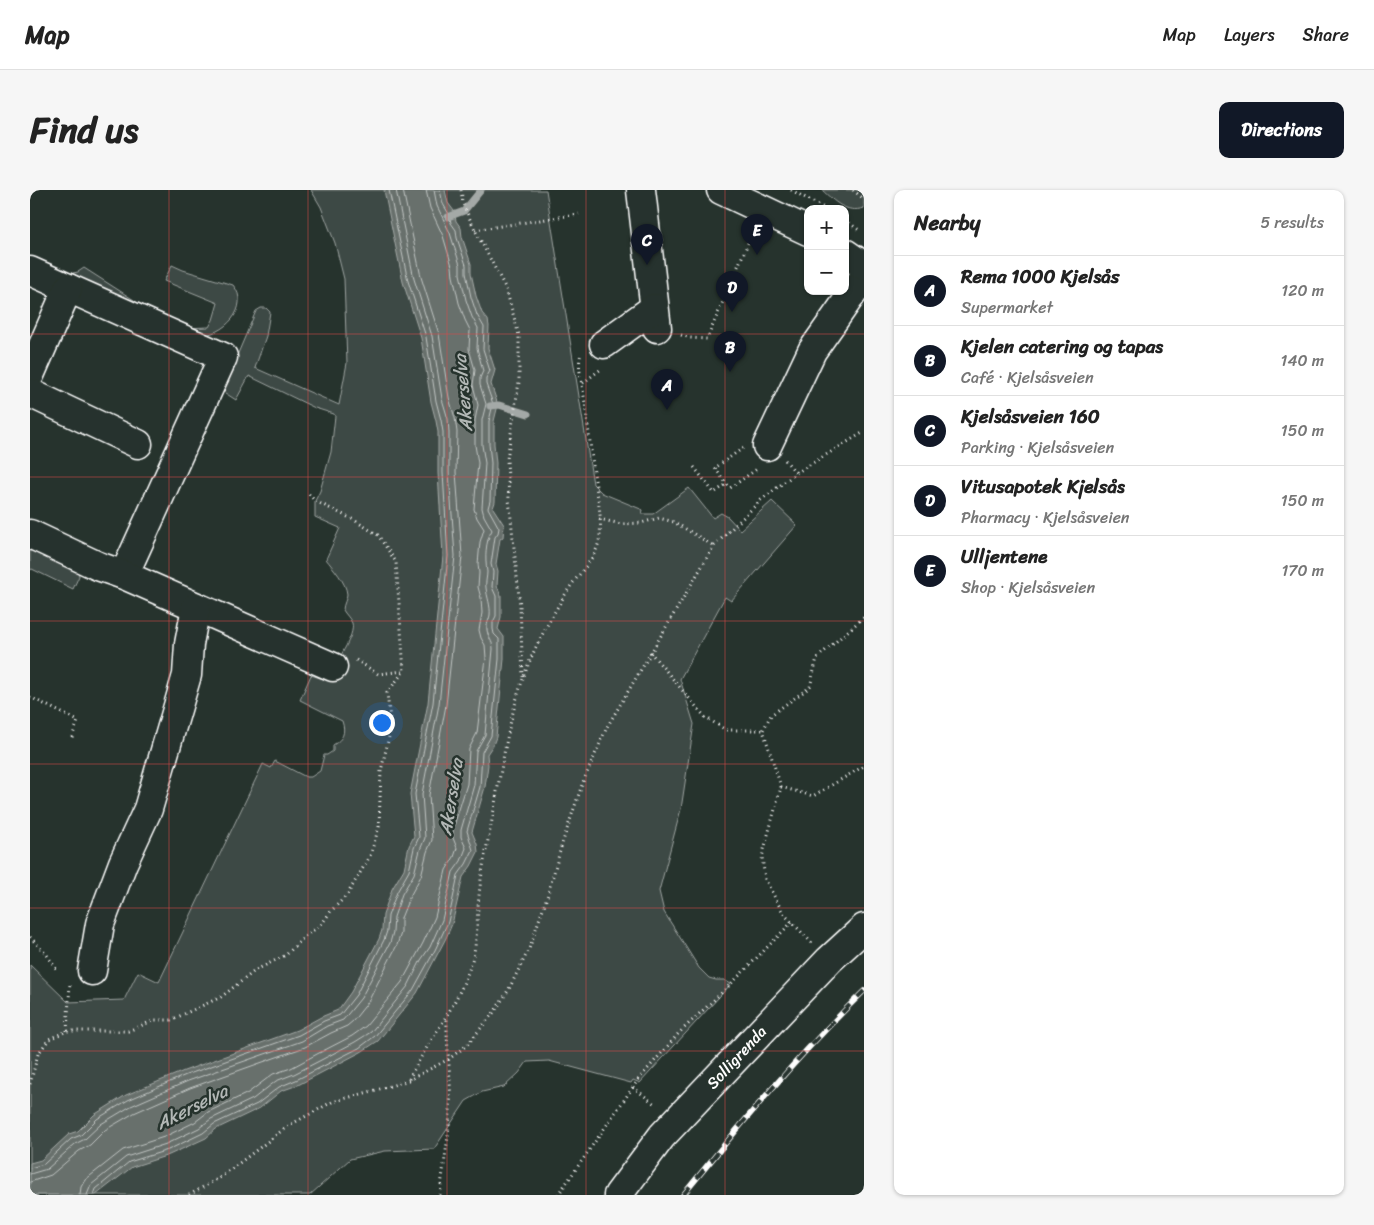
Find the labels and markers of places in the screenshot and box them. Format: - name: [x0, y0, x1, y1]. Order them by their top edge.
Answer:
- pin: E: [741, 214, 773, 255]
- pin: C: [631, 224, 663, 265]
- pin: D: [716, 271, 748, 312]
- pin: B: [714, 331, 746, 372]
- pin: A: [651, 369, 683, 410]

